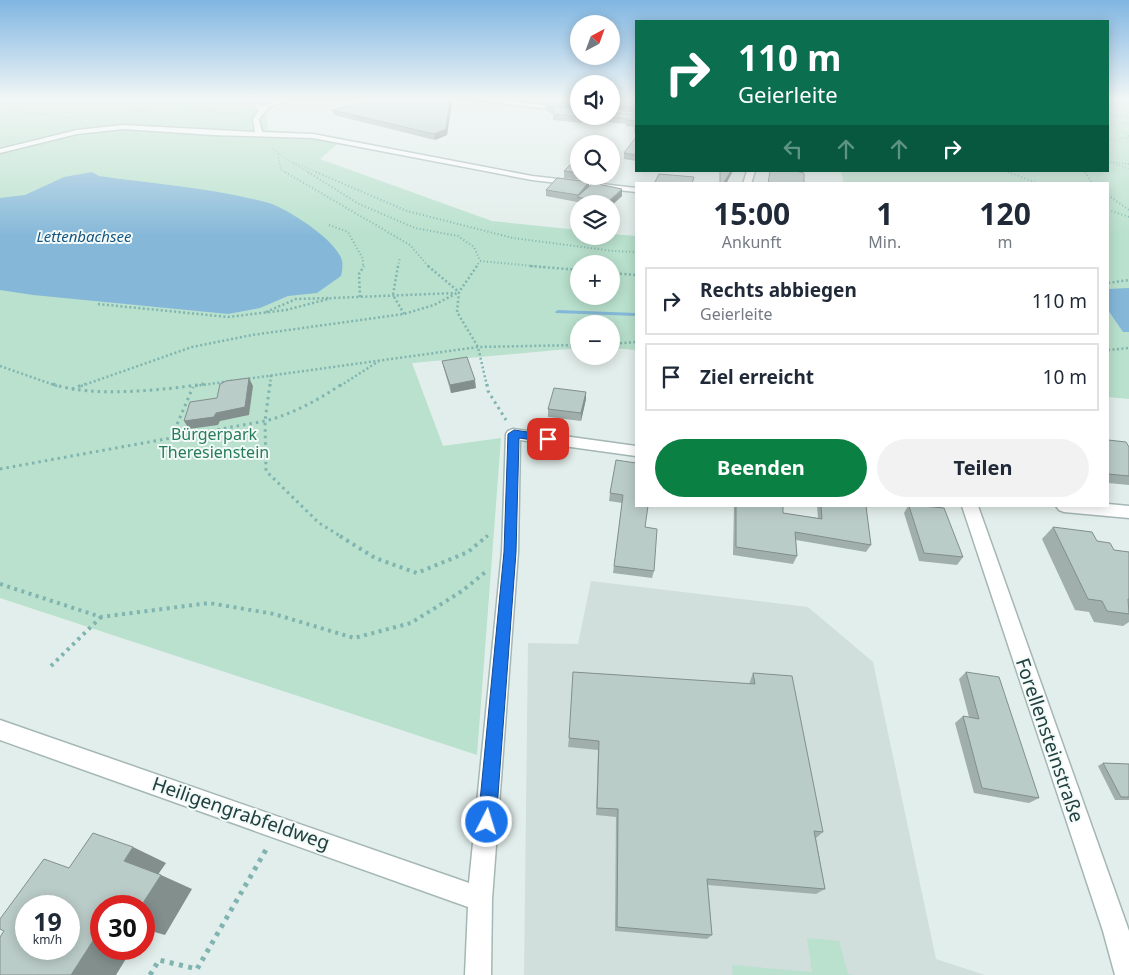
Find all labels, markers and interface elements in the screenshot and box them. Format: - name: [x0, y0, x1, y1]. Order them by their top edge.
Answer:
- north arrow: [570, 15, 620, 65]
- map controls: [570, 15, 620, 365]
- text: 110 m: [738, 34, 841, 81]
- icon: right: [655, 40, 720, 105]
- button: sound: [570, 75, 620, 125]
- text: Geierleite: [738, 79, 838, 109]
- button: search: [570, 135, 620, 185]
- icon: left: [779, 135, 807, 163]
- icon: ahead: [832, 135, 860, 163]
- icon: ahead: [885, 135, 913, 163]
- icon: right: [938, 135, 966, 163]
- text: 15:00: [713, 193, 790, 234]
- text: 1: [876, 193, 893, 234]
- text: 120: [979, 193, 1031, 234]
- button: layers: [570, 195, 620, 245]
- water label: Lettenbachsee: [37, 226, 132, 246]
- text: Ankunft: [722, 231, 782, 253]
- text: Min.: [868, 231, 901, 253]
- text: m: [998, 231, 1013, 253]
- button: +: [570, 255, 620, 305]
- text: Rechts abbiegen: [700, 277, 857, 303]
- icon: right: [657, 287, 685, 315]
- text: 110 m: [1032, 288, 1087, 314]
- text: Geierleite: [700, 303, 773, 325]
- button: −: [570, 315, 620, 365]
- icon: arrive: [657, 363, 685, 391]
- text: Ziel erreicht: [700, 364, 814, 390]
- text: 10 m: [1043, 364, 1087, 390]
- pin: [527, 418, 569, 460]
- park label: Bürgerpark Theresienstein: [159, 423, 269, 463]
- icon: arrive: [534, 425, 562, 453]
- button: Beenden: [655, 439, 867, 497]
- button: Teilen: [877, 439, 1089, 497]
- street label: Forellensteinstraße: [1010, 654, 1090, 826]
- street label: Heiligengrabfeldweg: [149, 770, 333, 856]
- position arrow: [460, 795, 512, 847]
- speed limit sign: 30: [90, 895, 155, 960]
- text: 19: [33, 904, 62, 938]
- text: km/h: [33, 931, 62, 948]

